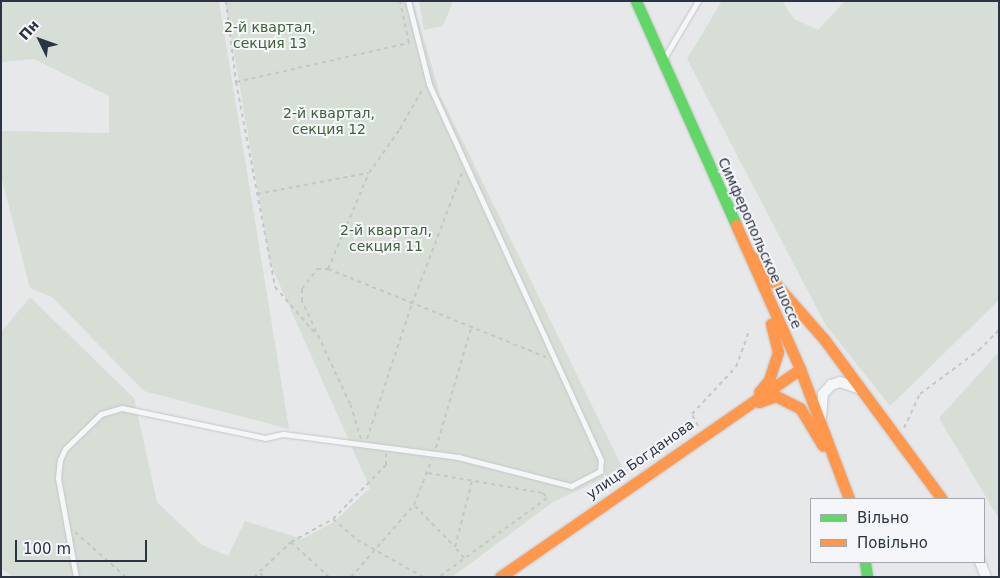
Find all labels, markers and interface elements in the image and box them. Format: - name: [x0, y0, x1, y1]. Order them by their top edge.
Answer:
- north arrow: [15, 15, 65, 65]
- text: Пн: [16, 17, 42, 43]
- park label: 2-й квартал, секция 13: [224, 19, 316, 52]
- park label: 2-й квартал, секция 12: [283, 105, 375, 138]
- street label: Симферопольское шоссе: [715, 155, 805, 331]
- park label: 2-й квартал, секция 11: [340, 222, 432, 254]
- street label: улица Богданова: [583, 416, 697, 502]
- legend: [810, 498, 985, 563]
- text: Вільно: [857, 509, 909, 527]
- scale bar: [18, 530, 150, 562]
- text: Повільно: [857, 534, 928, 552]
- text: 100 m: [23, 540, 71, 558]

